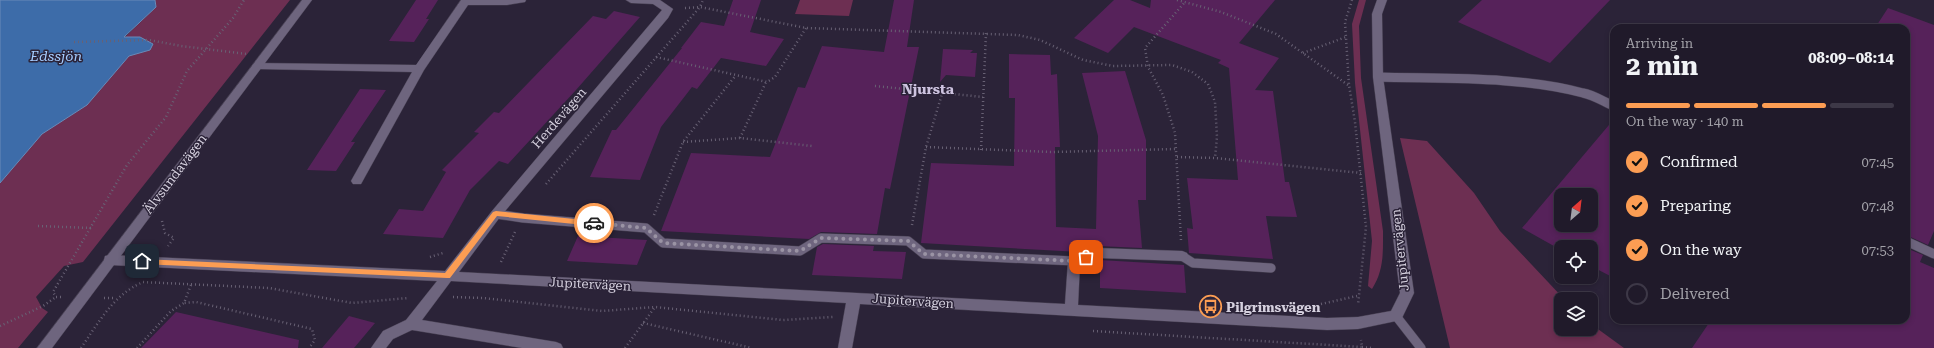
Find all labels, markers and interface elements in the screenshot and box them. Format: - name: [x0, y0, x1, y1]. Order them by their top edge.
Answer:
- text: Arriving in: [1626, 36, 1693, 51]
- water label: Edssjön: [29, 48, 82, 64]
- text: 08:09–08:14: [1808, 49, 1894, 67]
- text: 2 min: [1626, 51, 1698, 81]
- district label: Njursta: [902, 81, 955, 97]
- street label: Herdevägen: [529, 84, 590, 151]
- text: On the way · 140 m: [1626, 114, 1743, 129]
- street label: Älvsundavägen: [140, 131, 210, 217]
- icon: check: [1626, 151, 1648, 173]
- text: Confirmed: [1660, 153, 1738, 171]
- text: 07:45: [1862, 155, 1894, 170]
- north arrow: [1554, 188, 1598, 232]
- map controls: [1554, 188, 1598, 336]
- icon: check: [1626, 195, 1648, 217]
- text: Preparing: [1660, 197, 1731, 215]
- text: 07:48: [1862, 199, 1894, 214]
- courier: [574, 203, 614, 243]
- street label: Jupitervägen: [1388, 208, 1412, 292]
- icon: car: [583, 212, 605, 234]
- icon: check: [1626, 239, 1648, 261]
- pin: [1069, 240, 1103, 274]
- button: locate: [1554, 240, 1598, 284]
- text: On the way: [1660, 241, 1742, 259]
- text: 07:53: [1862, 243, 1894, 258]
- pin: [125, 244, 159, 278]
- icon: bag: [1075, 246, 1097, 268]
- icon: home: [131, 250, 153, 272]
- street label: Jupitervägen: [549, 274, 632, 294]
- text: Delivered: [1660, 285, 1730, 303]
- street label: Jupitervägen: [871, 291, 955, 311]
- button: layers: [1554, 292, 1598, 336]
- bus stop icon: Pilgrimsvägen: [1198, 294, 1224, 320]
- place label: Pilgrimsvägen: [1226, 300, 1321, 315]

